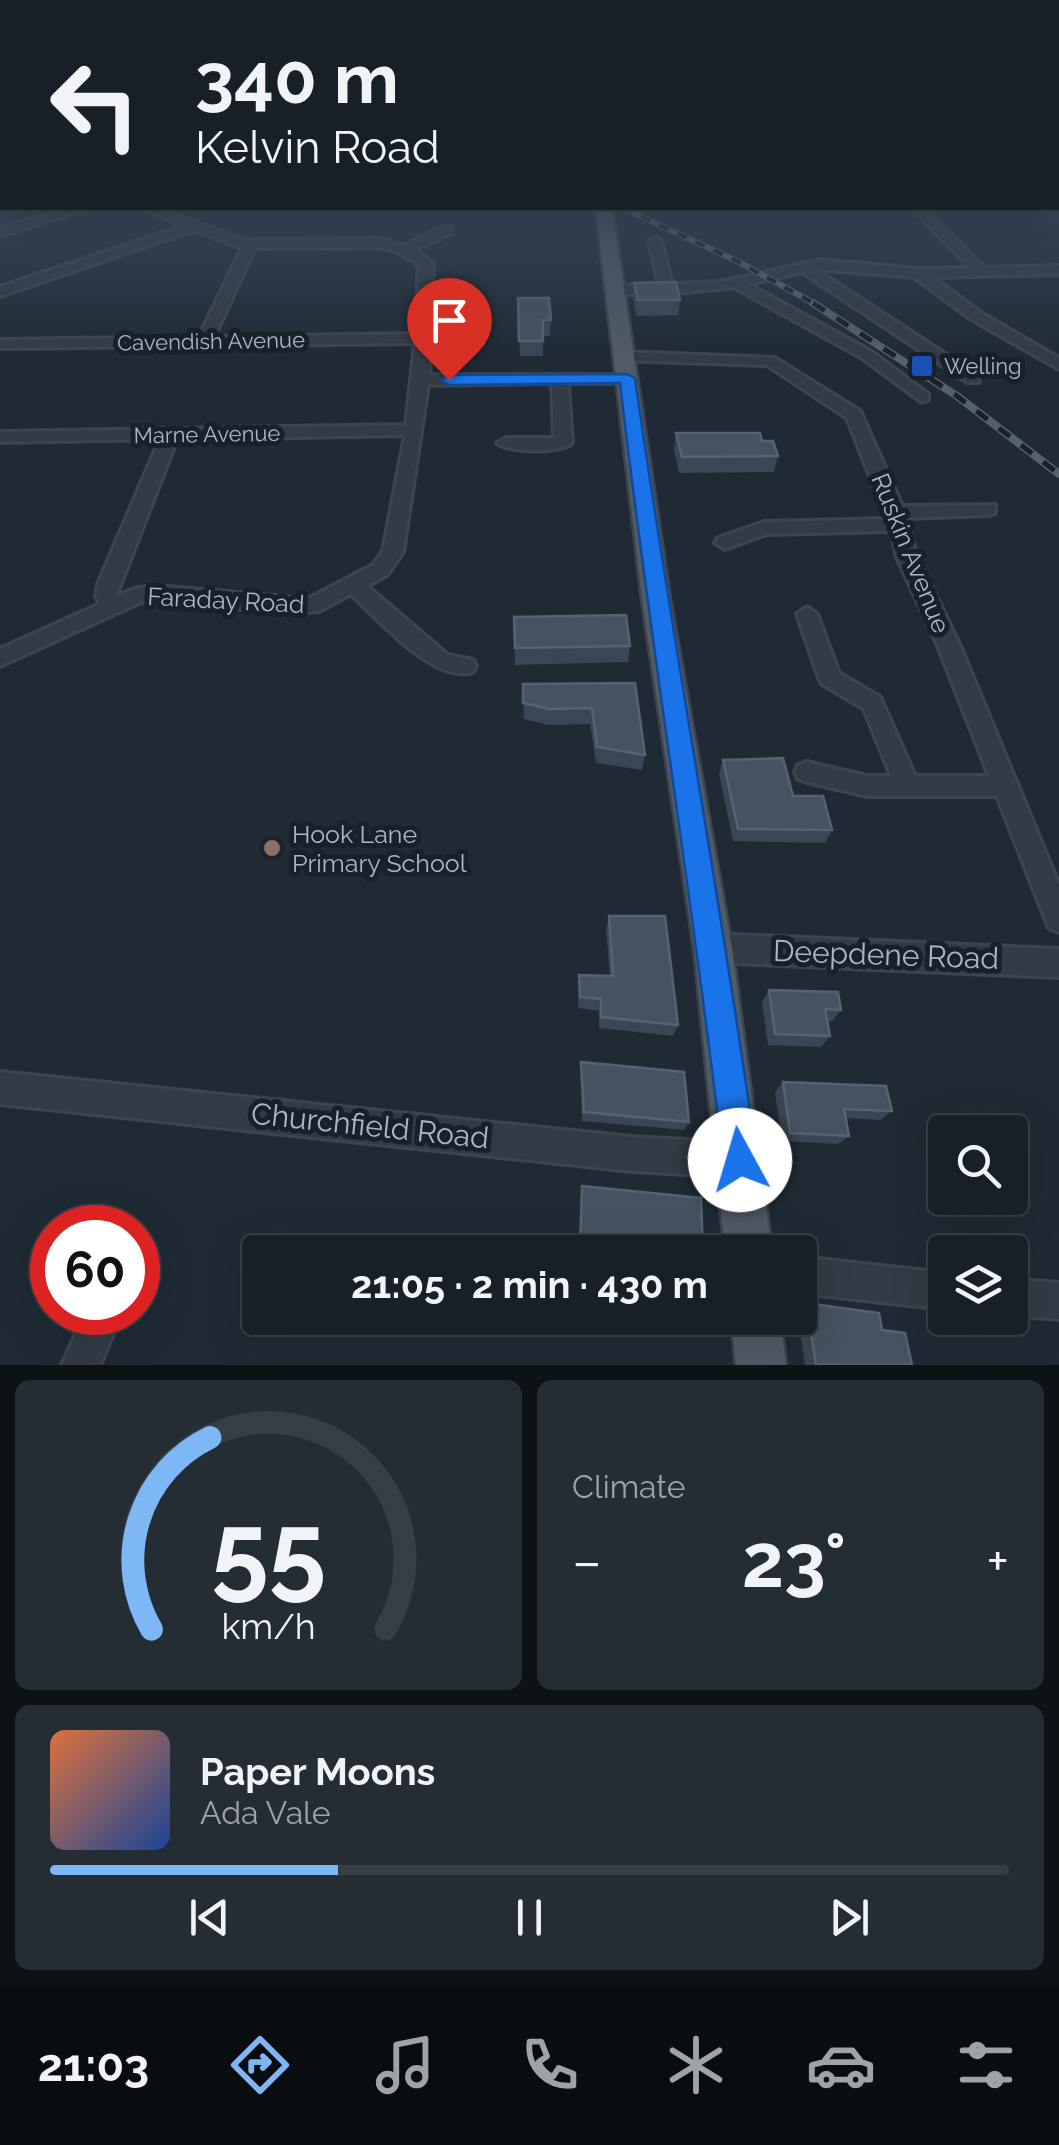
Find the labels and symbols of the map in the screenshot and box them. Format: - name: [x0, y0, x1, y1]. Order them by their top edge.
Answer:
- pin: [407, 278, 492, 381]
- street label: Cavendish Avenue: [117, 326, 305, 356]
- marker: Welling: [909, 353, 935, 379]
- place label: Welling: [944, 353, 1022, 379]
- street label: Marne Avenue: [133, 420, 281, 448]
- street label: Ruskin Avenue: [865, 469, 957, 637]
- street label: Faraday Road: [147, 581, 305, 619]
- place label: Hook Lane Primary School: [292, 819, 467, 878]
- marker: Hook Lane Primary School: [261, 837, 283, 859]
- street label: Deepdene Road: [772, 933, 1000, 976]
- street label: Churchfield Road: [249, 1096, 491, 1155]
- position arrow: [688, 1108, 792, 1212]
- speed limit sign: 60: [30, 1205, 160, 1335]

